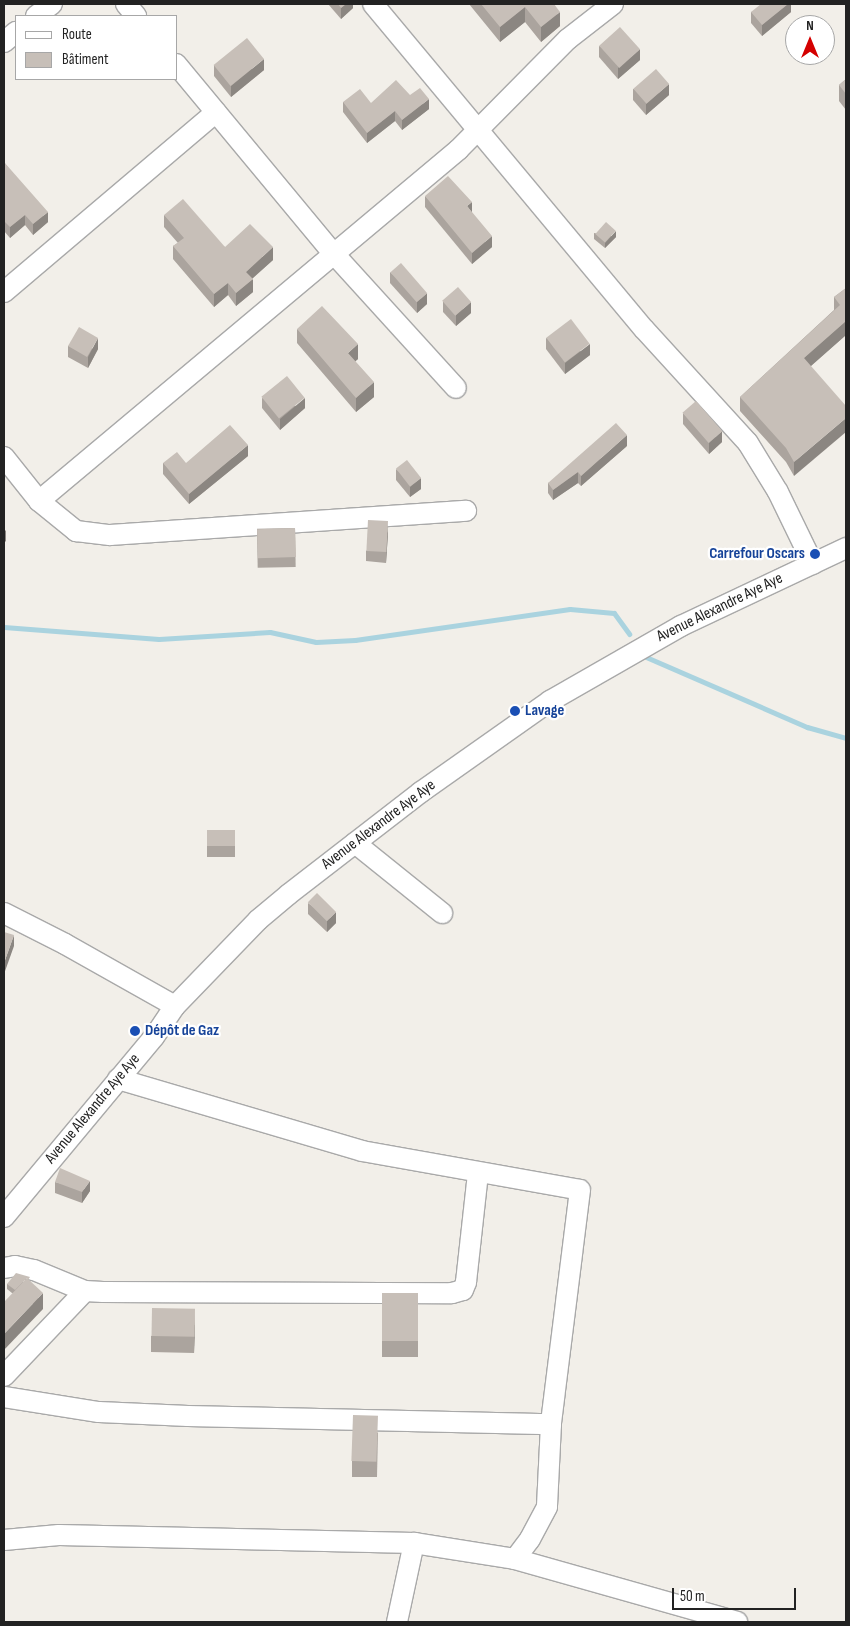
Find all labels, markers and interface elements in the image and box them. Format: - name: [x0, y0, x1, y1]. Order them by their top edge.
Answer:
- legend: [15, 15, 178, 80]
- north arrow: [785, 15, 835, 65]
- text: N: [806, 17, 814, 34]
- text: Route: [62, 25, 92, 44]
- text: Bâtiment: [62, 50, 109, 69]
- place label: Carrefour Oscars: [709, 544, 805, 564]
- marker: Carrefour Oscars: [809, 548, 821, 560]
- street label: Avenue Alexandre Aye Aye: [654, 569, 786, 647]
- place label: Lavage: [525, 701, 564, 721]
- marker: Lavage: [509, 705, 521, 717]
- street label: Avenue Alexandre Aye Aye: [318, 776, 440, 874]
- place label: Dépôt de Gaz: [145, 1021, 219, 1041]
- marker: Dépôt de Gaz: [129, 1025, 141, 1037]
- street label: Avenue Alexandre Aye Aye: [41, 1050, 145, 1168]
- scale bar: [675, 1578, 799, 1610]
- text: 50 m: [680, 1587, 705, 1606]

